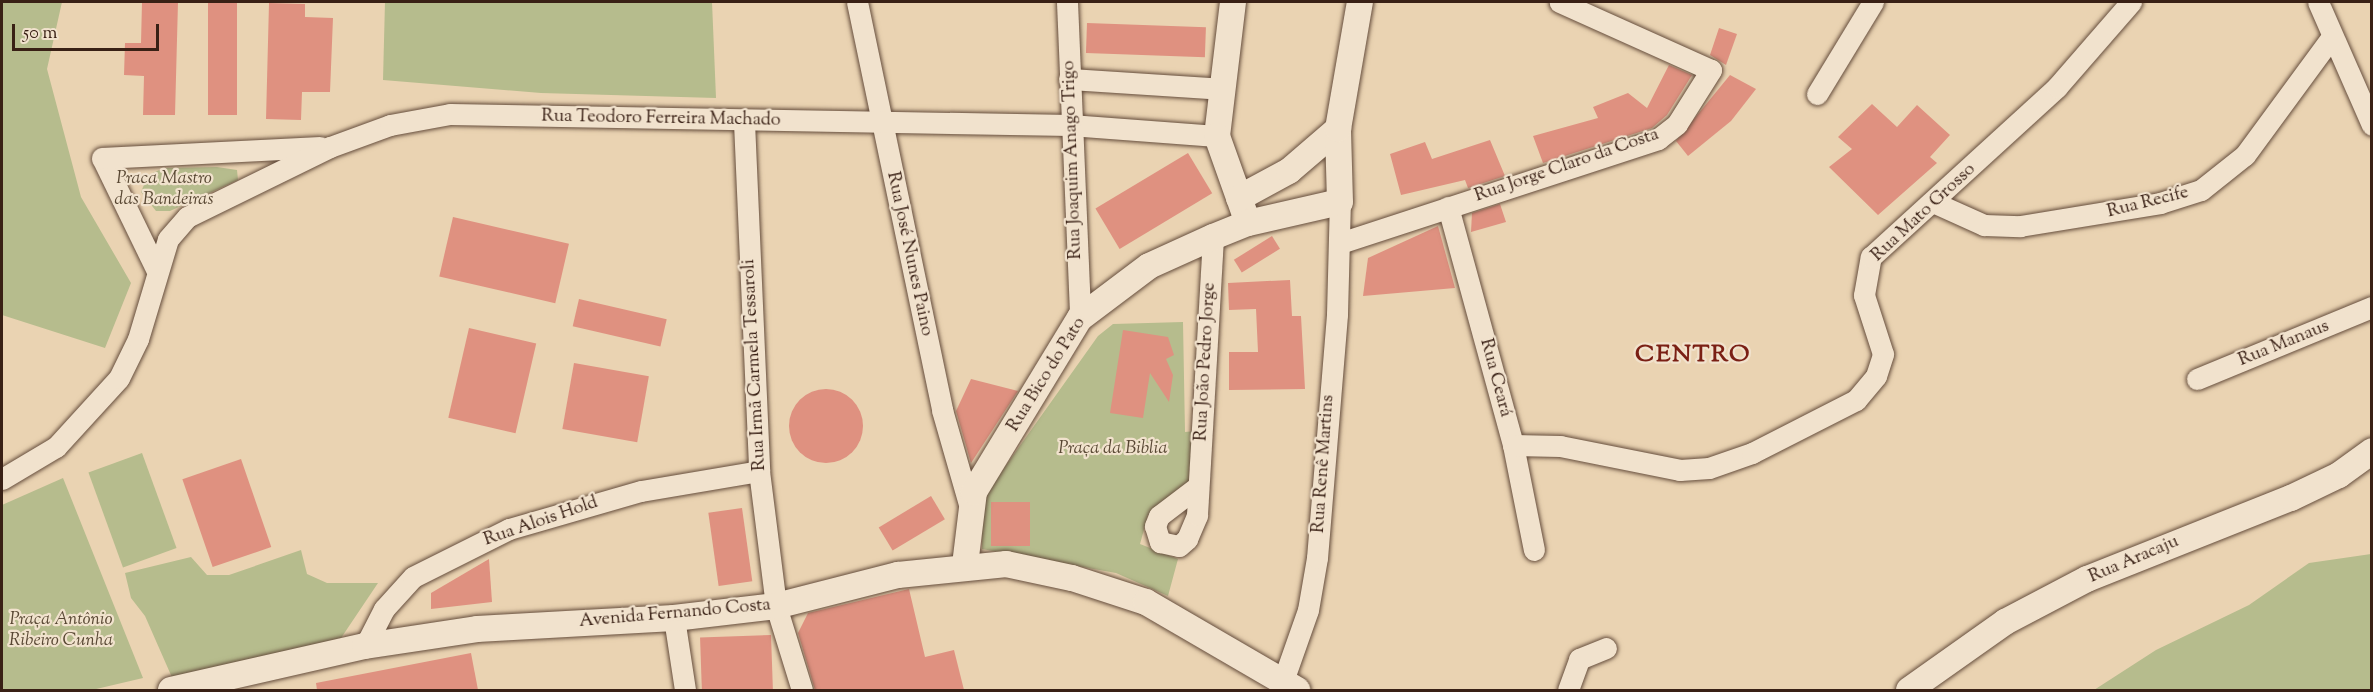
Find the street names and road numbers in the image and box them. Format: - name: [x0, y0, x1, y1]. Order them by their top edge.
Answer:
- street label: Rua Joaquim Anago Trigo: [1059, 60, 1087, 260]
- street label: Rua Teodoro Ferreira Machado: [541, 106, 781, 132]
- street label: Rua Jorge Claro da Costa: [1472, 124, 1662, 208]
- street label: Rua Mato Grosso: [1867, 159, 1981, 267]
- street label: Rua José Nunes Paino: [881, 170, 937, 338]
- street label: Rua Recife: [2105, 182, 2191, 224]
- street label: Rua Irmã Carmela Tessaroli: [739, 259, 771, 471]
- street label: Rua João Pedro Jorge: [1191, 282, 1221, 442]
- street label: Rua Bico do Pato: [1003, 314, 1091, 436]
- street label: Rua Manaus: [2236, 316, 2332, 372]
- street label: Rua Ceará: [1474, 336, 1516, 420]
- street label: Rua Renê Martins: [1308, 394, 1340, 534]
- street label: Rua Alois Hold: [481, 492, 601, 552]
- street label: Rua Aracaju: [2086, 531, 2182, 589]
- street label: Avenida Fernando Costa: [578, 595, 772, 633]

